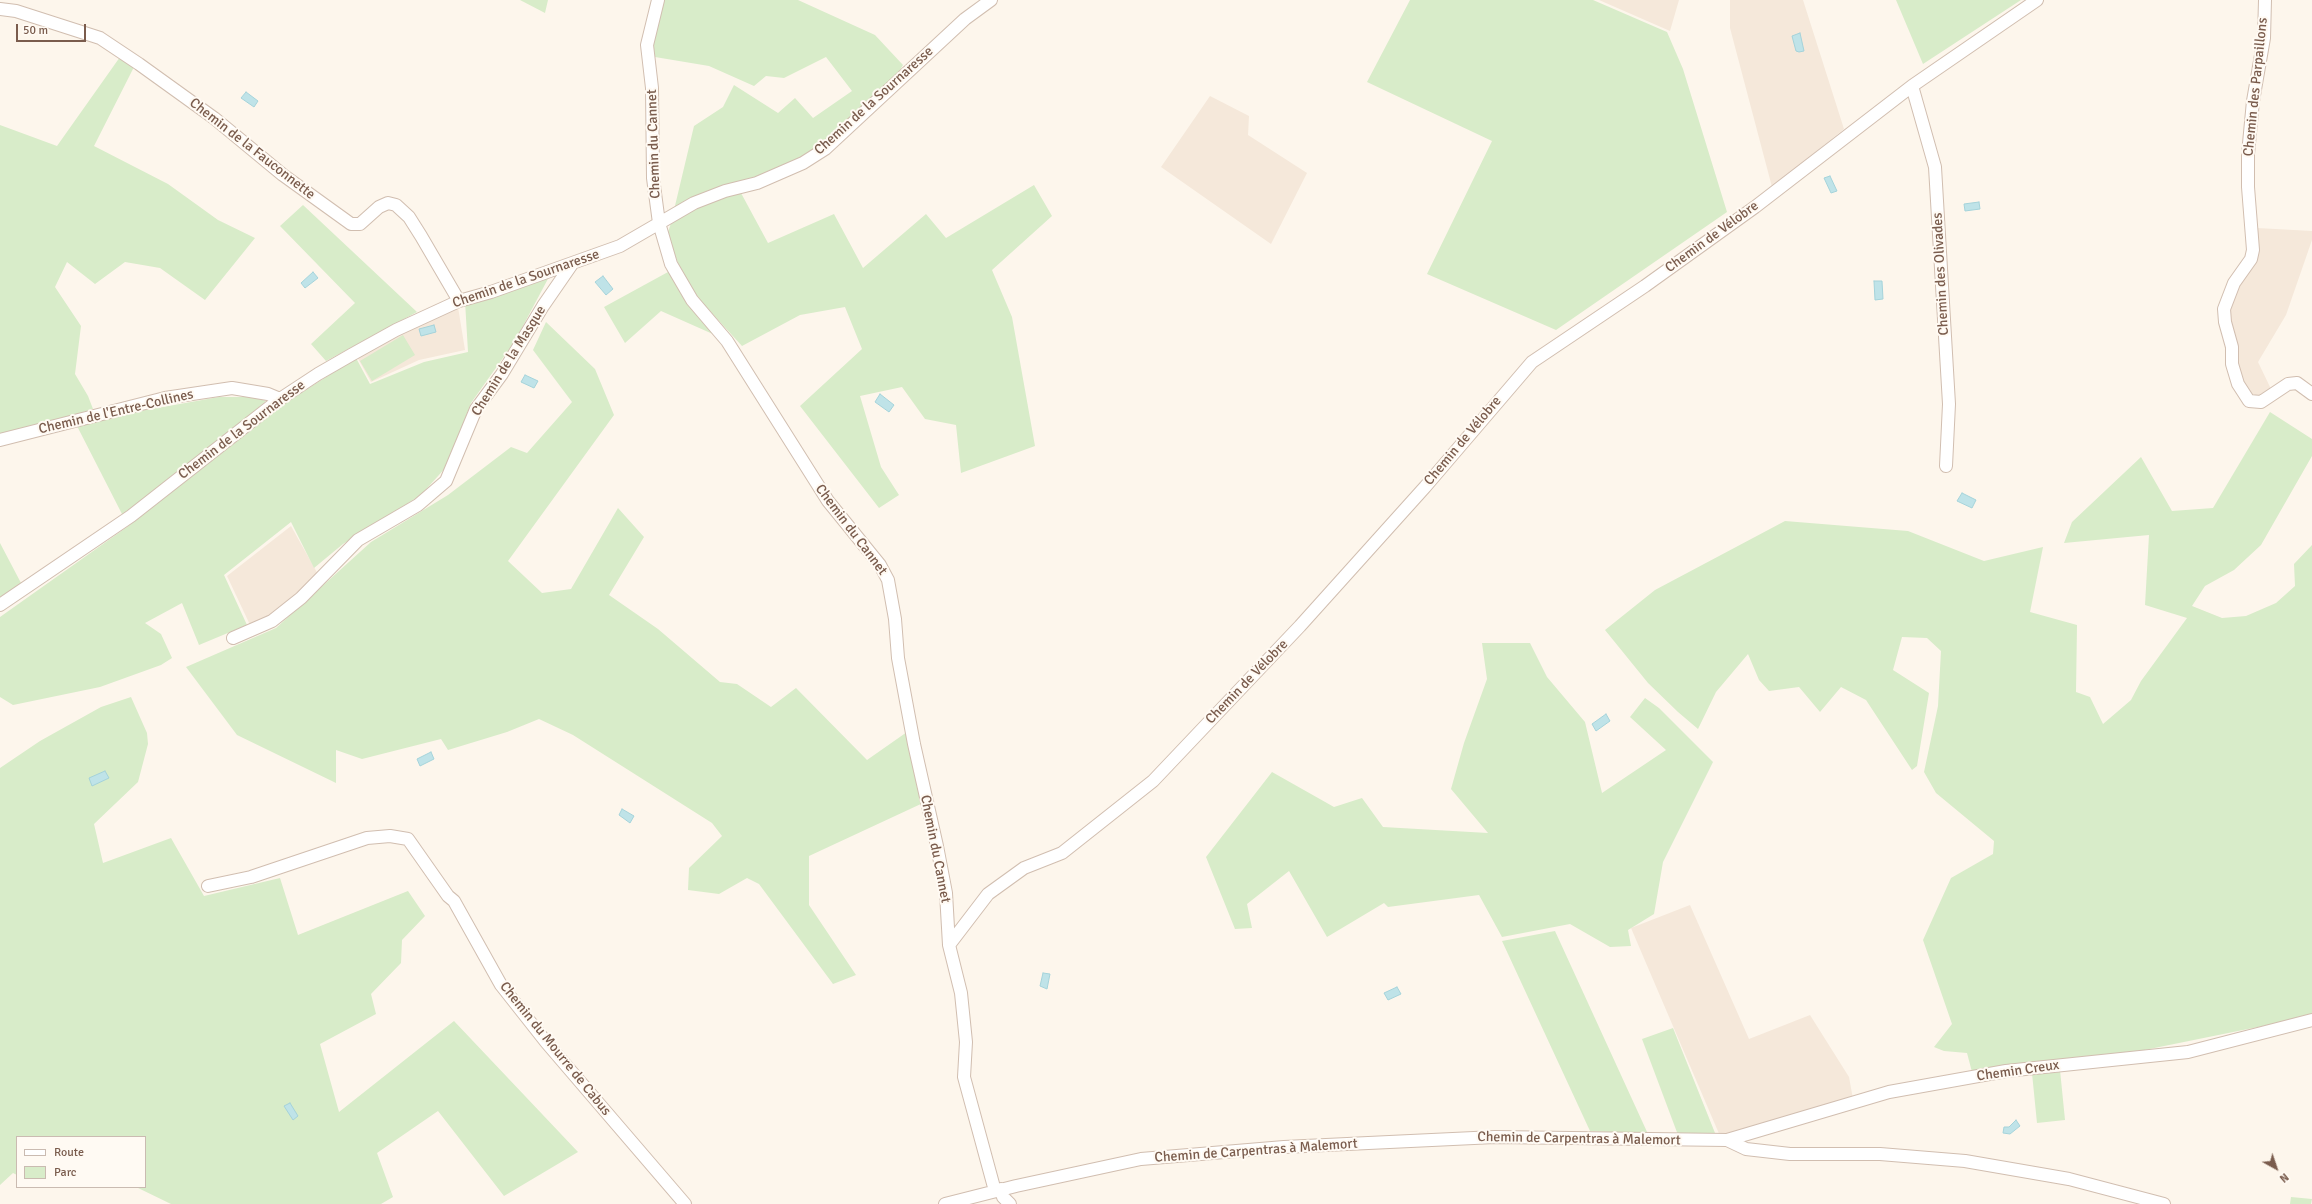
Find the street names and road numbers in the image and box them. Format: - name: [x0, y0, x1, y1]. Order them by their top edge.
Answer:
- street label: Chemin des Parpaillons: [2240, 17, 2272, 157]
- street label: Chemin de la Sournaresse: [811, 43, 937, 159]
- street label: Chemin du Cannet: [644, 89, 664, 199]
- street label: Chemin de la Fauconnette: [186, 95, 318, 203]
- street label: Chemin de Vélobre: [1662, 198, 1762, 276]
- street label: Chemin des Olivades: [1929, 212, 1953, 336]
- street label: Chemin de la Sournaresse: [450, 246, 602, 312]
- street label: Chemin de la Masque: [468, 303, 550, 419]
- street label: Chemin de la Sournaresse: [175, 377, 309, 483]
- street label: Chemin de l'Entre-Collines: [37, 386, 195, 438]
- street label: Chemin de Vélobre: [1421, 393, 1505, 489]
- street label: Chemin du Cannet: [811, 481, 891, 579]
- street label: Chemin de Vélobre: [1202, 636, 1292, 728]
- street label: Chemin du Cannet: [916, 794, 954, 904]
- street label: Chemin du Mourre de Cabus: [496, 979, 614, 1119]
- street label: Chemin Creux: [1976, 1057, 2060, 1085]
- street label: Chemin de Carpentras à Malemort: [1477, 1129, 1681, 1149]
- street label: Chemin de Carpentras à Malemort: [1154, 1136, 1358, 1166]

